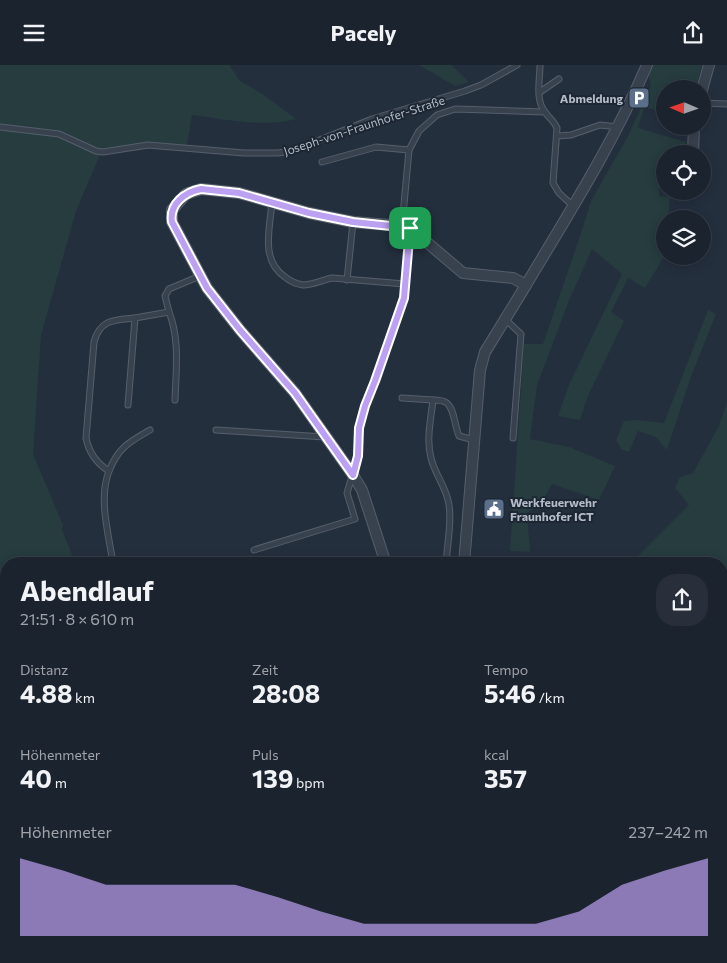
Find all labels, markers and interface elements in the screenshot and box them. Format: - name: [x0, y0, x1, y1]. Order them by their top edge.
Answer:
- icon: menu: [20, 19, 48, 47]
- text: Pacely: [330, 19, 397, 46]
- icon: share: [679, 19, 707, 47]
- north arrow: [656, 80, 711, 135]
- map controls: [656, 80, 711, 265]
- parking icon: Abmeldung: [627, 86, 651, 110]
- place label: Abmeldung: [560, 91, 623, 105]
- street label: Joseph-von-Fraunhofer-Straße: [282, 92, 447, 159]
- button: locate: [656, 145, 711, 200]
- pin: [389, 207, 431, 249]
- button: layers: [656, 210, 711, 265]
- icon: arrive: [396, 214, 424, 242]
- place label: Werkfeuerwehr Fraunhofer ICT: [510, 495, 597, 523]
- public building icon: Werkfeuerwehr Fraunhofer ICT: [482, 497, 506, 521]
- text: Abendlauf: [20, 573, 154, 607]
- button: share: [656, 574, 708, 626]
- text: 21:51 · 8 × 610 m: [20, 609, 134, 628]
- text: Distanz: [20, 661, 68, 678]
- text: Zeit: [252, 661, 278, 678]
- text: Tempo: [484, 661, 528, 678]
- text: 4.88: [20, 678, 72, 708]
- text: 28:08: [252, 678, 320, 708]
- text: 5:46: [484, 678, 536, 708]
- text: km: [72, 689, 95, 706]
- text: /km: [536, 689, 565, 706]
- text: Höhenmeter: [20, 746, 100, 763]
- text: Puls: [252, 746, 279, 763]
- text: kcal: [484, 746, 509, 763]
- text: 40: [20, 763, 52, 793]
- text: 139: [252, 763, 293, 793]
- text: 357: [484, 763, 527, 793]
- text: m: [52, 774, 67, 791]
- text: bpm: [293, 774, 325, 791]
- text: Höhenmeter: [20, 822, 112, 841]
- text: 237–242 m: [628, 822, 708, 841]

